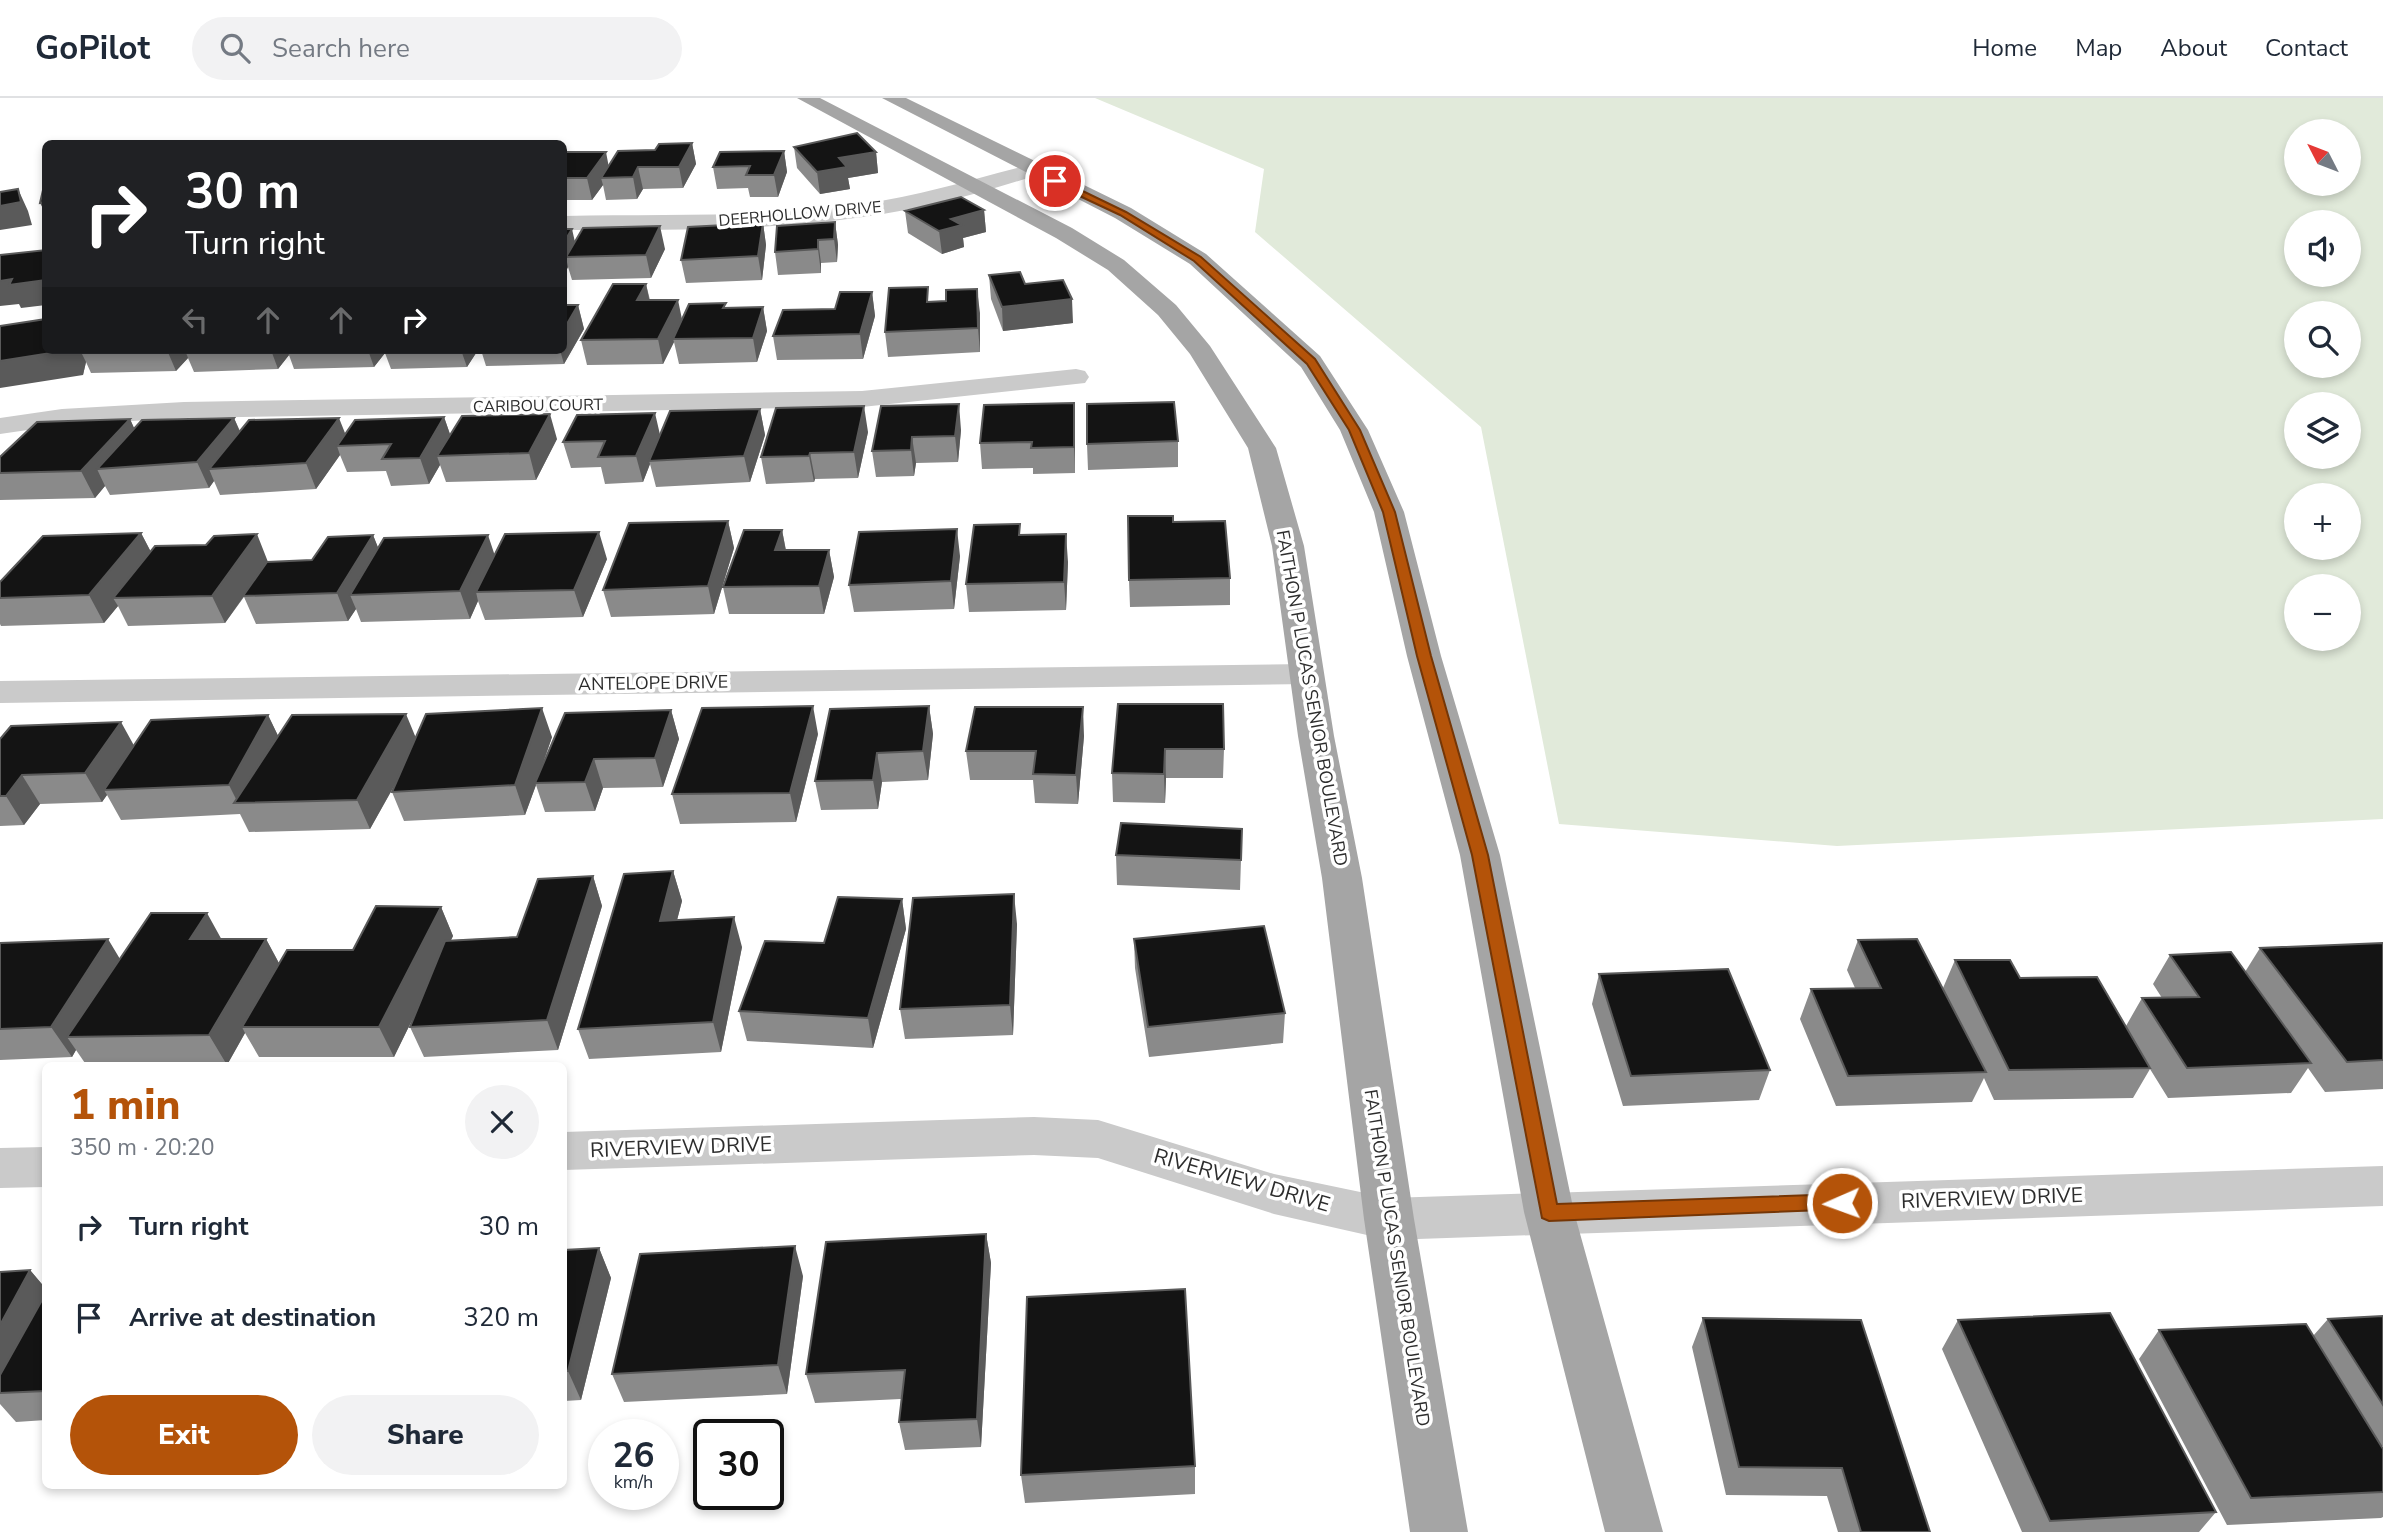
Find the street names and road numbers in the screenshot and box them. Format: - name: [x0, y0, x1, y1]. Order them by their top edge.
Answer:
- street label: DEERHOLLOW DRIVE: [718, 196, 882, 232]
- street label: CARIBOU COURT: [473, 394, 604, 418]
- street label: FAITHON P LUCAS SENIOR BOULEVARD: [1271, 528, 1353, 868]
- street label: ANTELOPE DRIVE: [578, 670, 728, 696]
- street label: FAITHON P LUCAS SENIOR BOULEVARD: [1358, 1088, 1436, 1428]
- street label: RIVERVIEW DRIVE: [589, 1130, 773, 1164]
- street label: RIVERVIEW DRIVE: [1151, 1141, 1333, 1219]
- street label: RIVERVIEW DRIVE: [1900, 1181, 2084, 1215]

